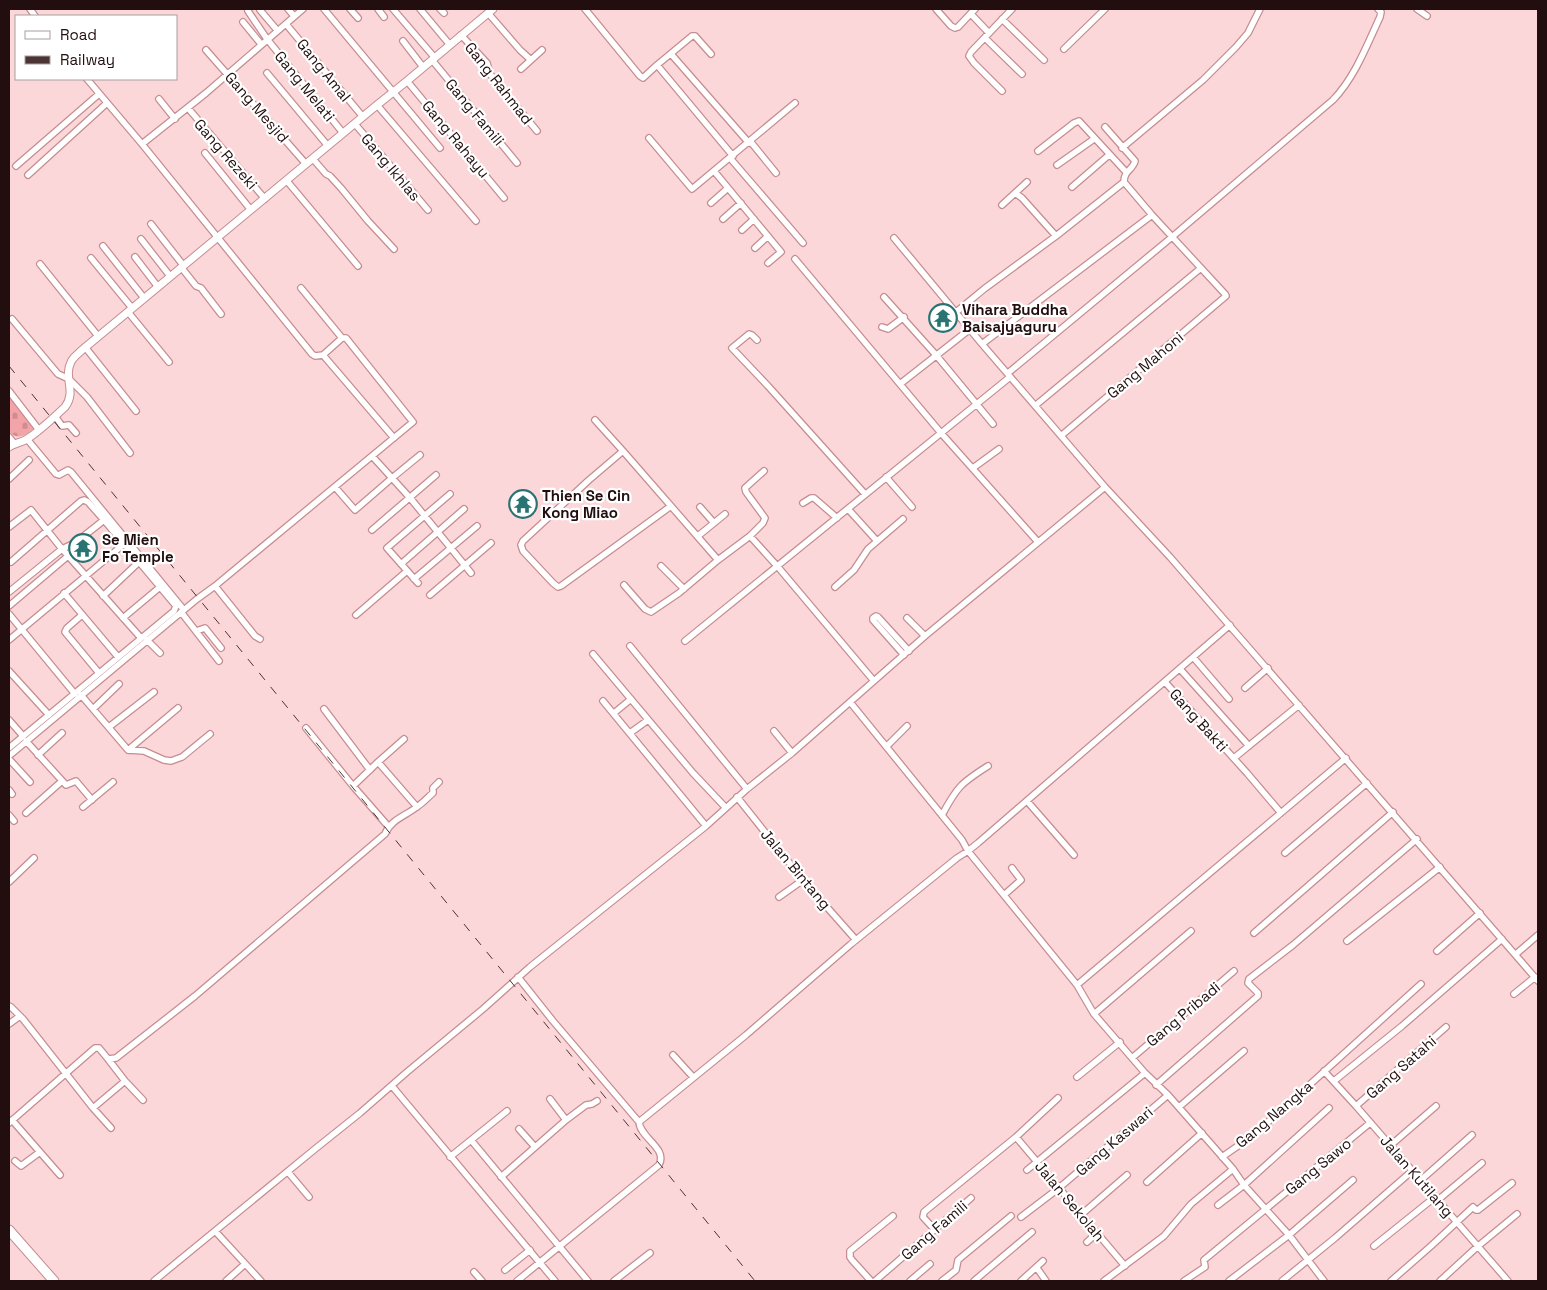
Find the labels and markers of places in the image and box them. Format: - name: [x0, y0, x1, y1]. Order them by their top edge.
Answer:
- place label: Vihara Buddha Baisajyaguru: [962, 300, 1068, 336]
- temple icon: Vihara Buddha Baisajyaguru: [928, 303, 958, 333]
- place label: Thien Se Cin Kong Miao: [542, 486, 630, 522]
- temple icon: Thien Se Cin Kong Miao: [508, 489, 538, 519]
- place label: Se Mien Fo Temple: [102, 530, 174, 566]
- temple icon: Se Mien Fo Temple: [68, 533, 98, 563]

